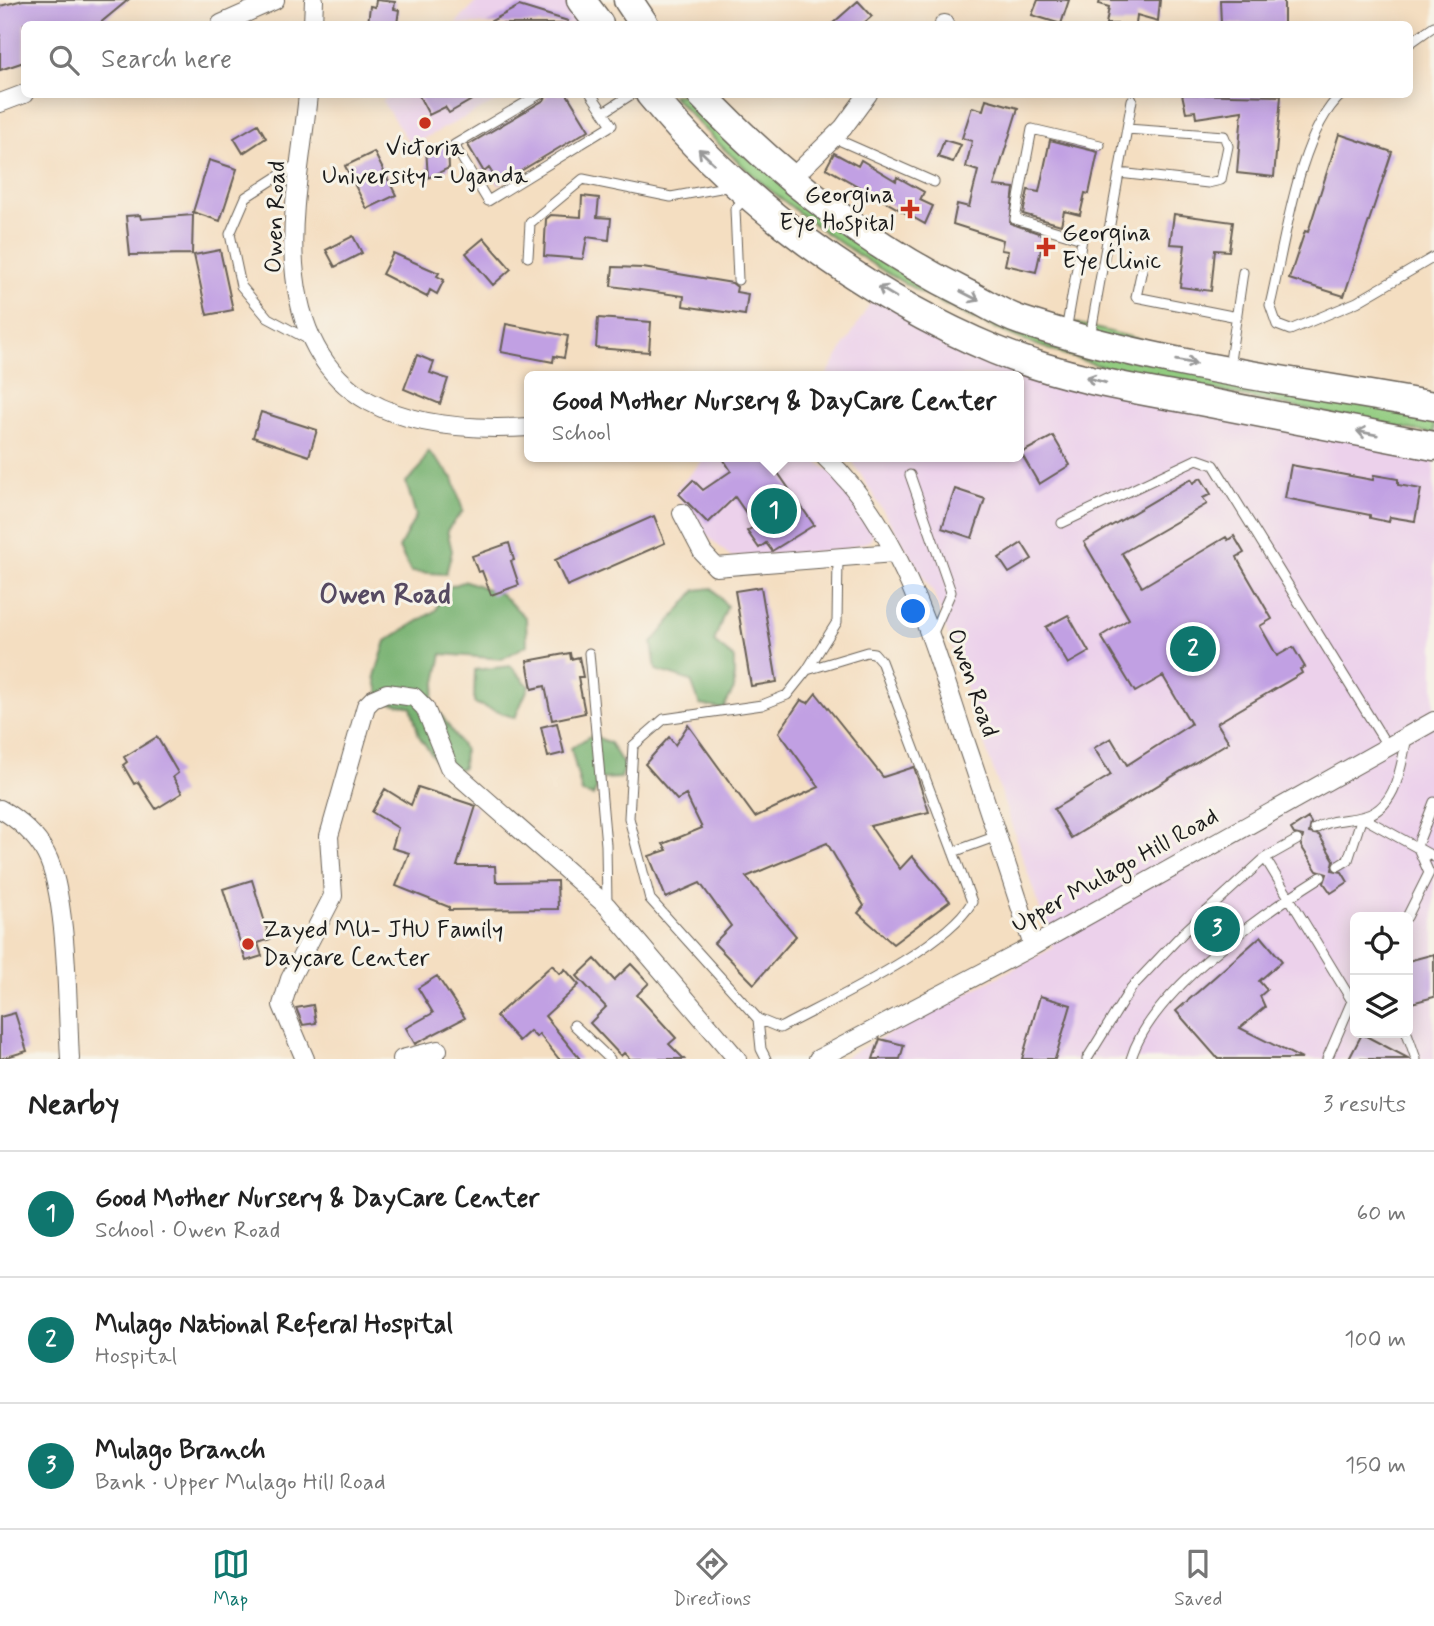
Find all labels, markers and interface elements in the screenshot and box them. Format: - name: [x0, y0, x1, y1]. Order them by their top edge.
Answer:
- search box: [21, 21, 1413, 98]
- icon: search: [45, 41, 83, 79]
- text: Search here: [101, 43, 232, 77]
- marker: Victoria University - Uganda: [417, 115, 433, 131]
- place label: Victoria University - Uganda: [322, 133, 529, 192]
- one-way arrow: [698, 147, 715, 164]
- street label: Owen Road: [259, 160, 293, 274]
- place label: Georgina Eye Hospital: [779, 180, 894, 239]
- marker: Georgina Eye Hospital: [900, 199, 920, 219]
- place label: Georgina Eye Clinic: [1062, 218, 1161, 277]
- marker: Georgina Eye Clinic: [1036, 237, 1056, 257]
- one-way arrow: [878, 285, 897, 300]
- one-way arrow: [959, 289, 980, 303]
- one-way arrow: [1174, 355, 1197, 369]
- popup: [524, 371, 1024, 462]
- one-way arrow: [1085, 373, 1107, 386]
- text: Good Mother Nursery & DayCare Center: [552, 385, 996, 419]
- text: School: [552, 419, 611, 449]
- one-way arrow: [1356, 426, 1379, 439]
- pin: 1: [751, 485, 797, 537]
- district label: Owen Road: [319, 577, 451, 614]
- your location: [896, 594, 930, 628]
- pin: 2: [1170, 623, 1216, 675]
- street label: Owen Road: [939, 625, 1005, 741]
- street label: Upper Mulago Hill Road: [1006, 801, 1225, 942]
- pin: 3: [1194, 903, 1240, 955]
- map controls: [1350, 912, 1413, 1038]
- button: locate: [1350, 912, 1413, 975]
- place label: Zayed MU- JHU Family Daycare Center: [262, 915, 503, 974]
- marker: Zayed MU- JHU Family Daycare Center: [240, 936, 256, 952]
- button: layers: [1350, 975, 1413, 1038]
- text: Nearby: [28, 1085, 119, 1124]
- text: 3 results: [1323, 1090, 1406, 1120]
- text: Good Mother Nursery & DayCare Center: [95, 1182, 539, 1216]
- text: 1: [46, 1199, 56, 1229]
- text: 60 m: [1357, 1199, 1406, 1229]
- text: School · Owen Road: [95, 1216, 280, 1246]
- text: Mulago National Referal Hospital: [95, 1308, 453, 1342]
- text: 2: [45, 1325, 57, 1355]
- text: 100 m: [1344, 1325, 1406, 1355]
- text: Hospital: [95, 1342, 177, 1372]
- text: Mulago Branch: [95, 1434, 266, 1468]
- text: 3: [46, 1451, 56, 1481]
- text: 150 m: [1345, 1451, 1406, 1481]
- text: Bank · Upper Mulago Hill Road: [95, 1468, 386, 1498]
- tab: Map: [212, 1545, 250, 1612]
- tab: Directions: [673, 1545, 751, 1612]
- tab: Saved: [1174, 1545, 1222, 1612]

